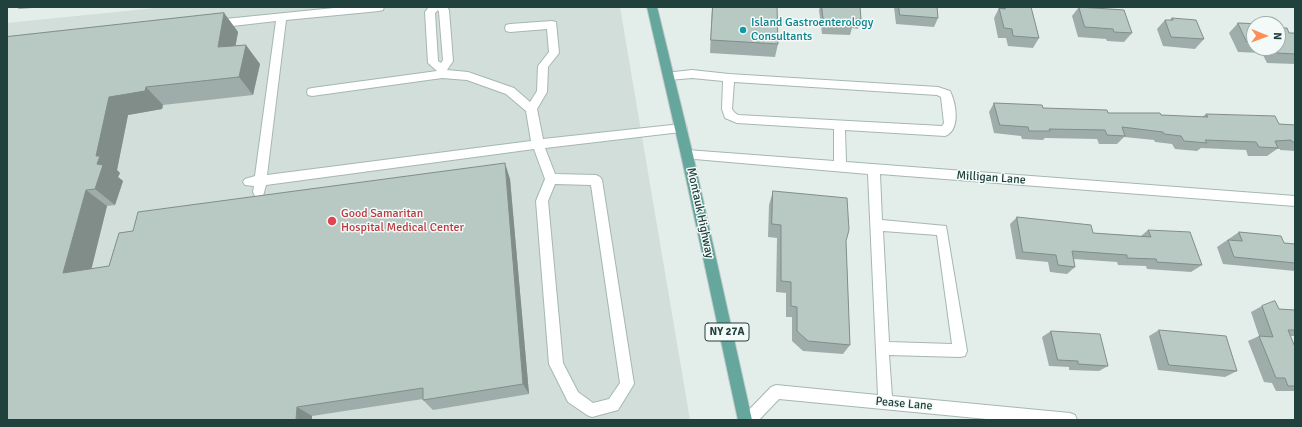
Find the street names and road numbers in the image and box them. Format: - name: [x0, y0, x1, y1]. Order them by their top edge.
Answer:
- street label: Montauk Highway: [683, 166, 717, 260]
- street label: Milligan Lane: [956, 168, 1026, 188]
- road number: NY 27A: [705, 323, 749, 341]
- street label: Pease Lane: [875, 394, 933, 414]

